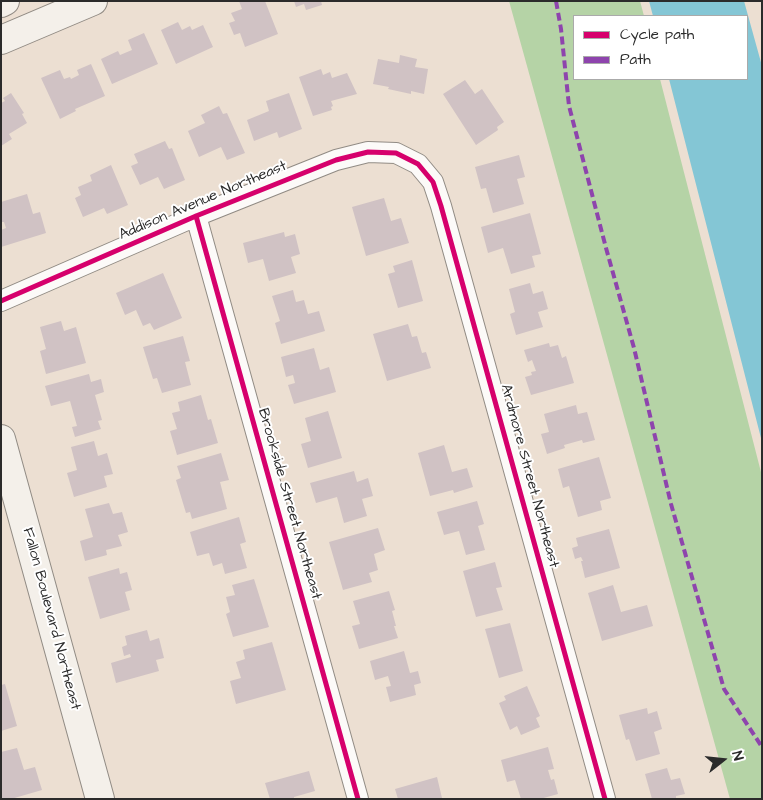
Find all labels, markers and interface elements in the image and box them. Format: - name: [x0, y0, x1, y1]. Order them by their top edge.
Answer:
- legend: [573, 15, 748, 80]
- text: Cycle path: [620, 24, 694, 45]
- text: Path: [620, 49, 651, 70]
- street label: Addison Avenue Northeast: [116, 157, 290, 245]
- street label: Ardmore Street Northeast: [496, 382, 562, 570]
- street label: Brookside Street Northeast: [253, 406, 325, 602]
- street label: Fallon Boulevard Northeast: [18, 526, 84, 712]
- north arrow: [698, 735, 748, 785]
- text: N: [727, 749, 748, 763]

